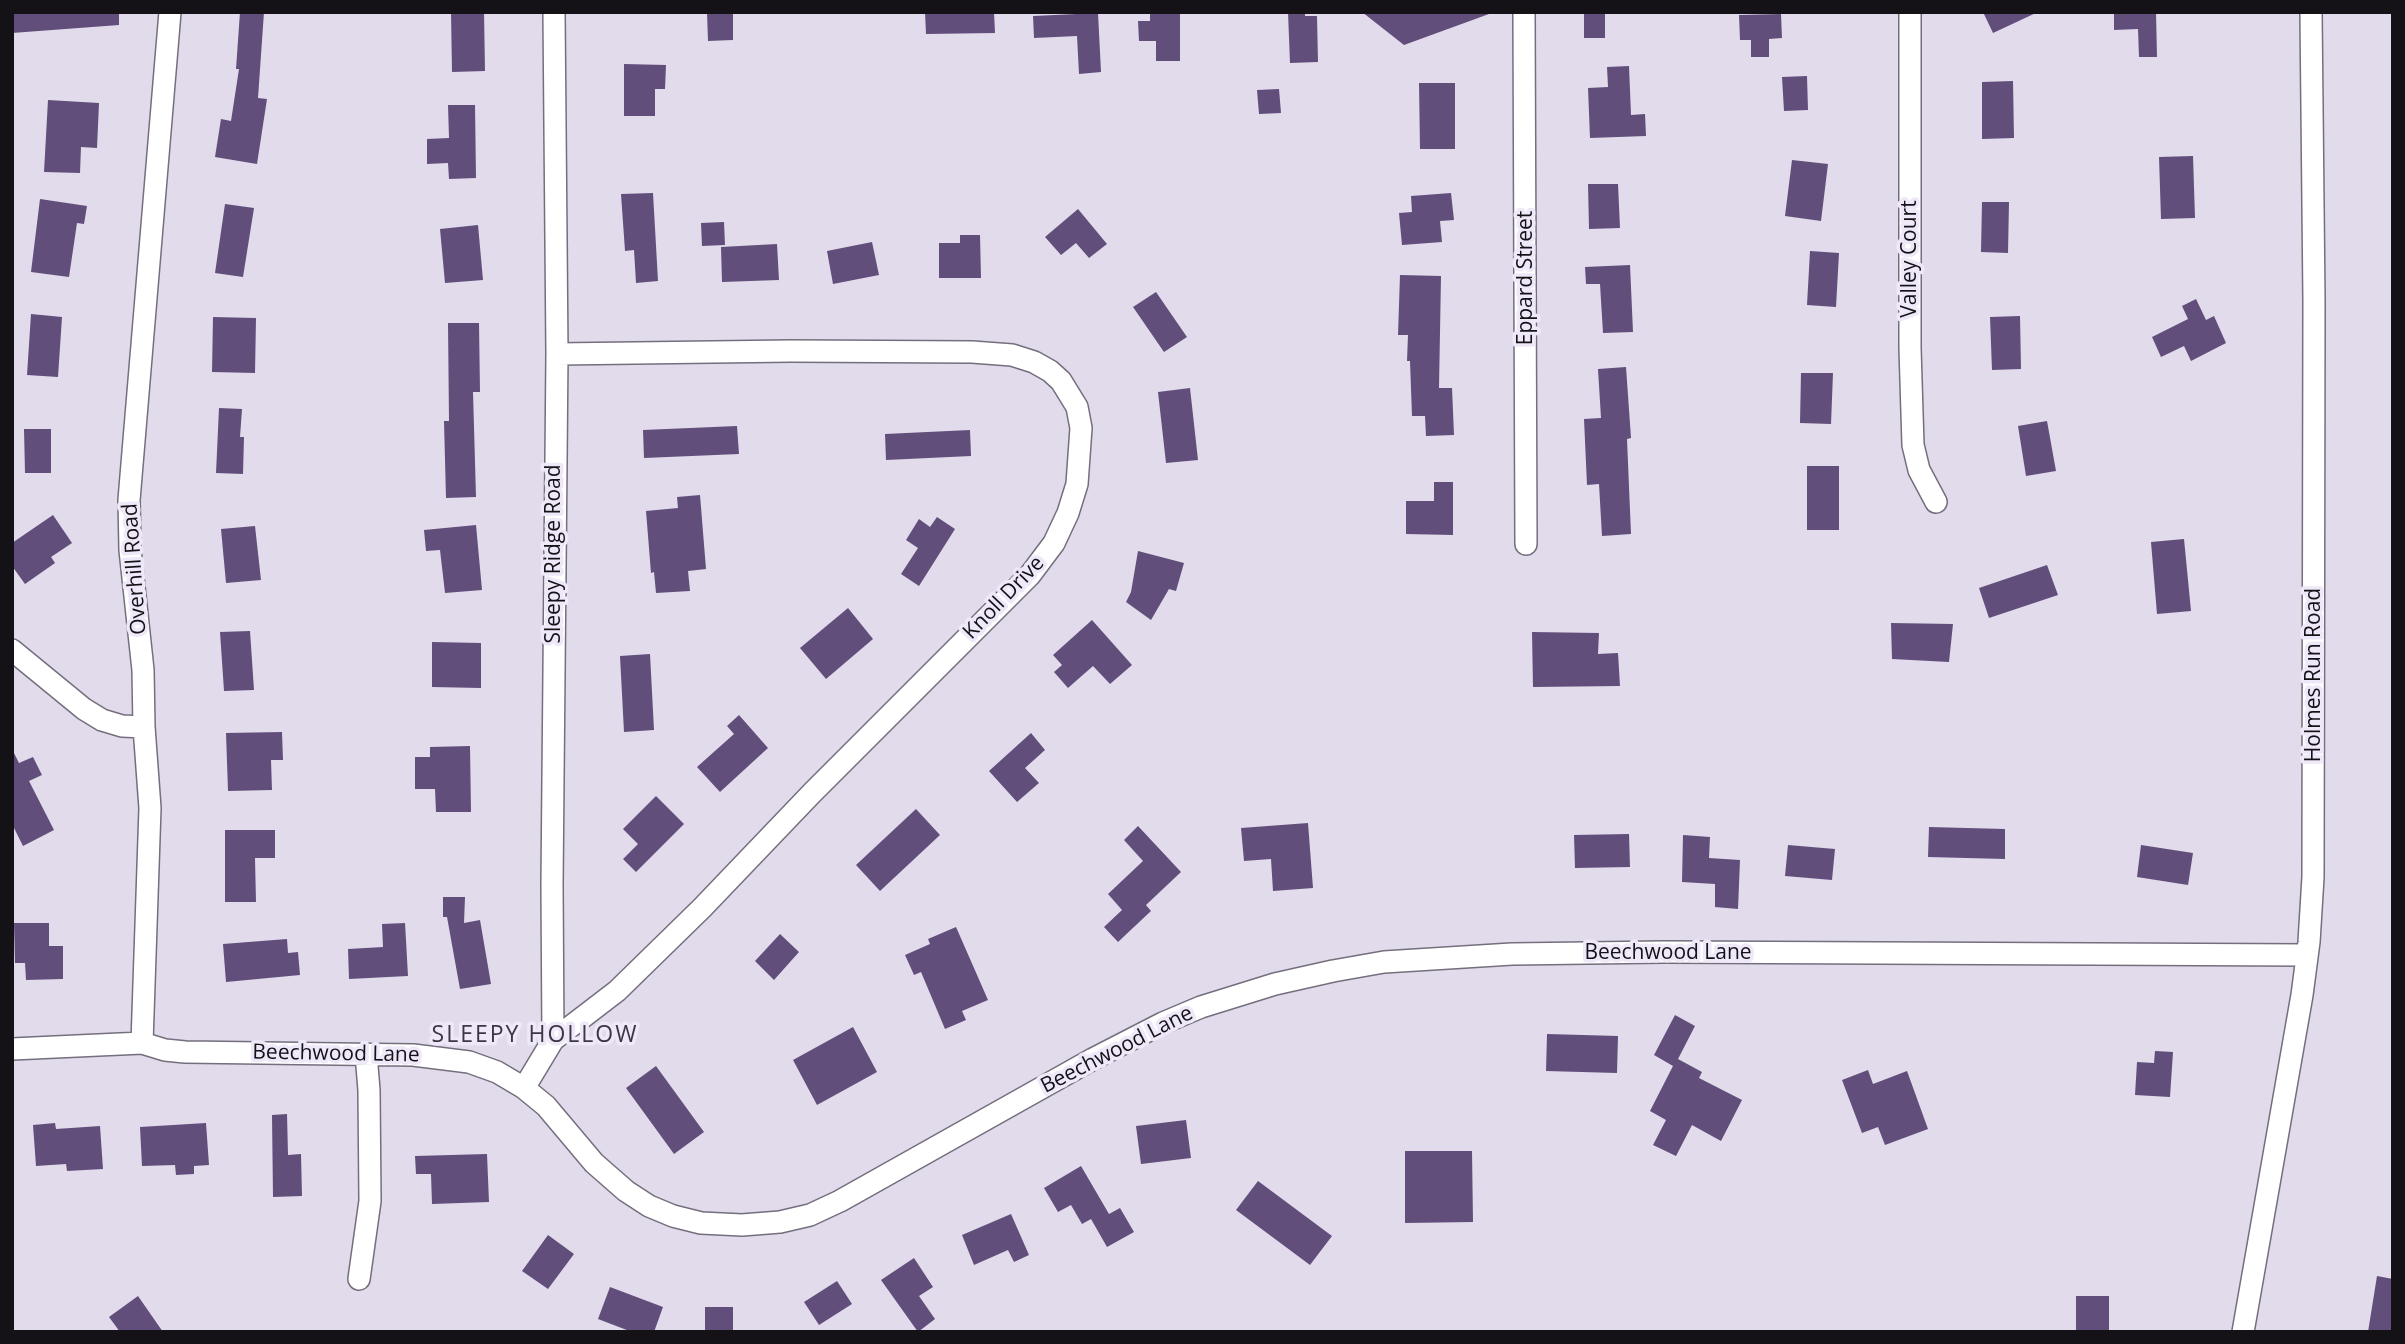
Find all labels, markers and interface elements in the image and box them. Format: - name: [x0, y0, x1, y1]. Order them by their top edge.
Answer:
- street label: Valley Court: [1897, 200, 1923, 318]
- street label: Eppard Street: [1513, 211, 1539, 345]
- street label: Sleepy Ridge Road: [541, 464, 567, 644]
- street label: Overhill Road: [118, 503, 152, 635]
- street label: Knoll Drive: [958, 551, 1050, 645]
- street label: Holmes Run Road: [2301, 588, 2327, 762]
- street label: Beechwood Lane: [1584, 940, 1752, 966]
- street label: Beechwood Lane: [1037, 1001, 1197, 1099]
- district label: SLEEPY HOLLOW: [433, 1021, 637, 1049]
- street label: Beechwood Lane: [252, 1040, 420, 1068]

